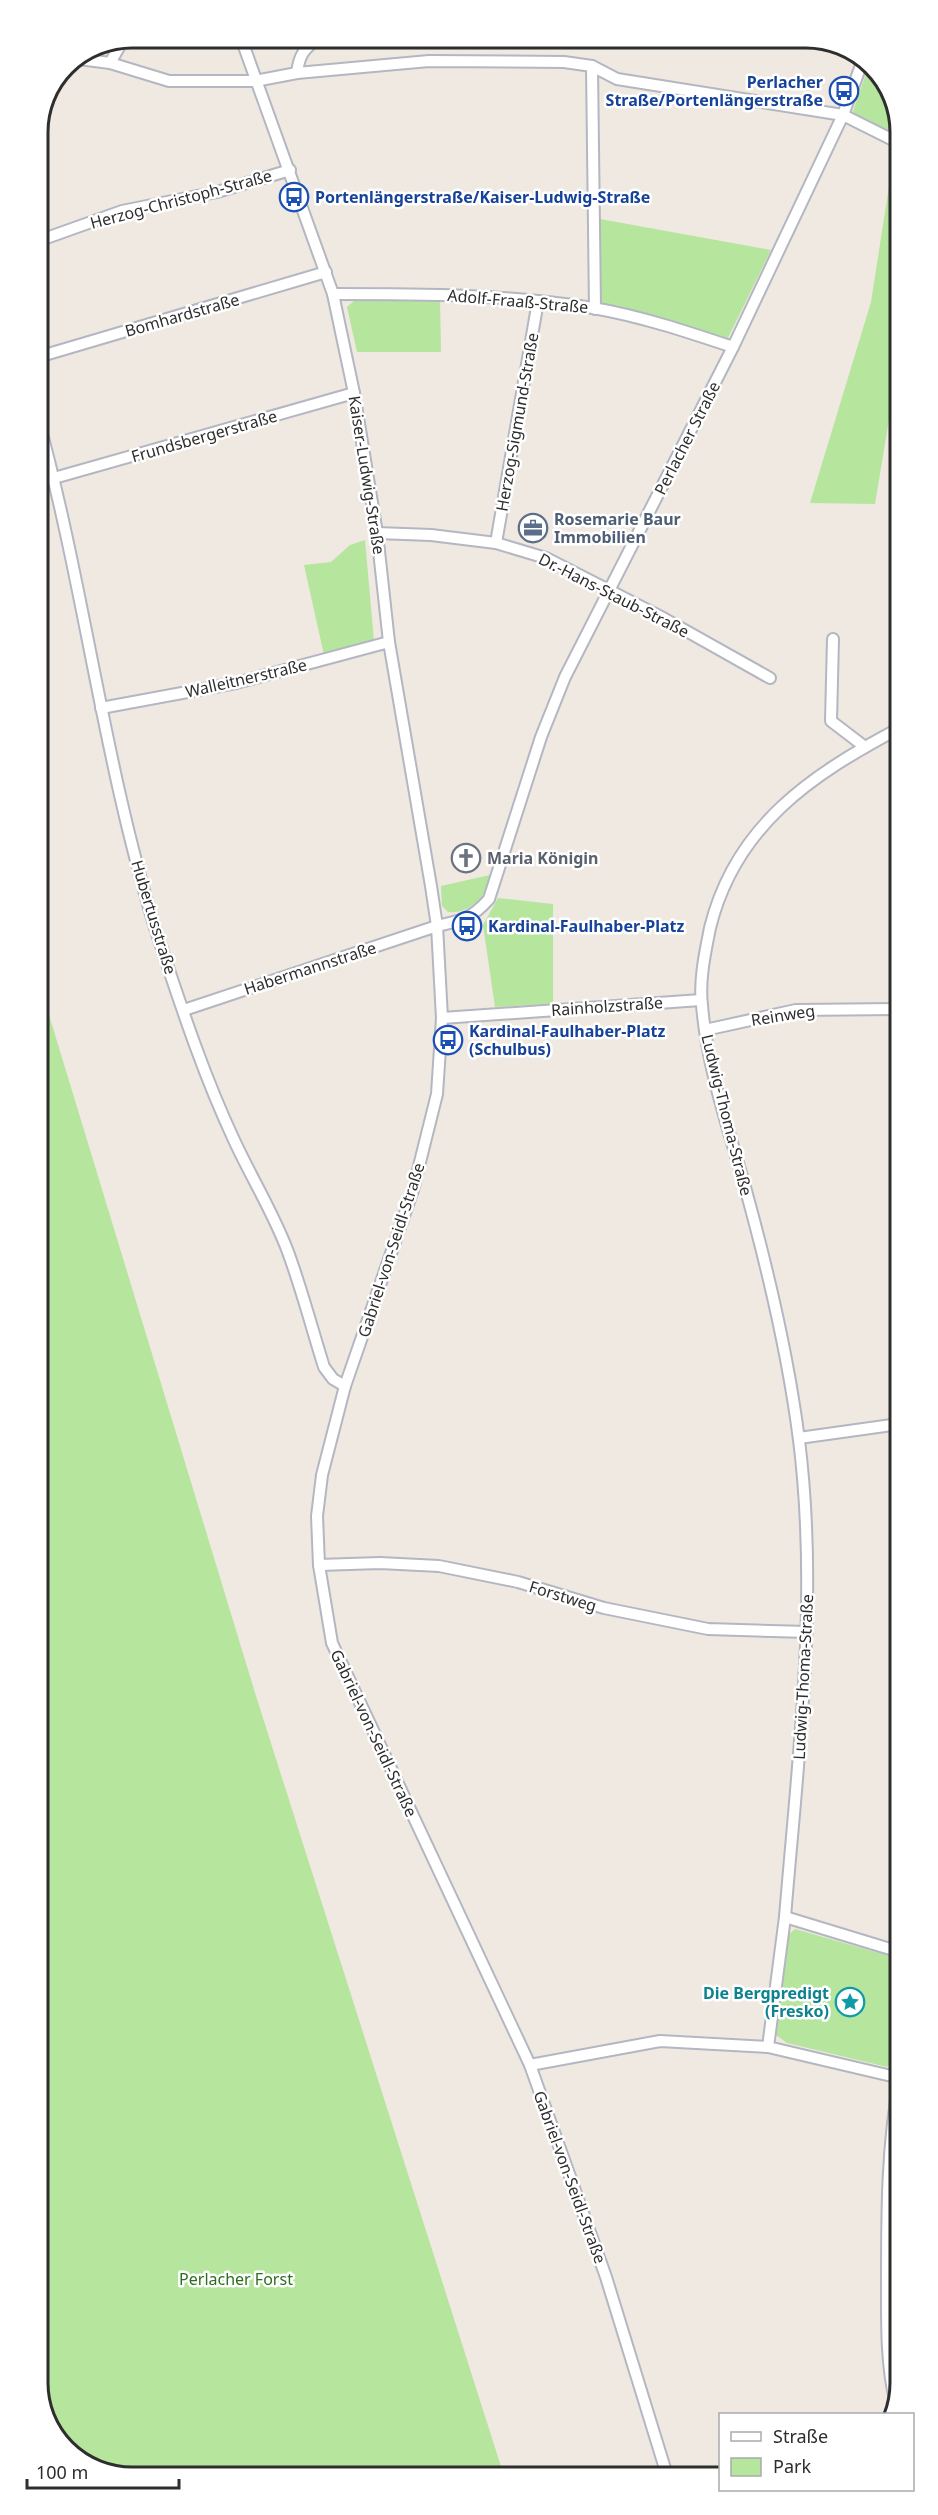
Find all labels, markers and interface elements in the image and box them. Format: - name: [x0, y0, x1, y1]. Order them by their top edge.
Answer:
- place label: Perlacher Straße/Portenlängerstraße: [606, 71, 823, 111]
- bus stop icon: Perlacher Straße/Portenlängerstraße: [828, 75, 860, 107]
- street label: Herzog-Christoph-Straße: [88, 164, 274, 234]
- bus stop icon: Portenlängerstraße/Kaiser-Ludwig-Straße: [278, 181, 310, 213]
- place label: Portenlängerstraße/Kaiser-Ludwig-Straße: [315, 186, 650, 208]
- street label: Adolf-Fraaß-Straße: [447, 284, 589, 318]
- street label: Bomhardstraße: [122, 288, 242, 342]
- street label: Herzog-Sigmund-Straße: [490, 331, 544, 513]
- street label: Perlacher Straße: [649, 377, 725, 499]
- street label: Kaiser-Ludwig-Straße: [344, 394, 390, 556]
- street label: Frundsbergerstraße: [128, 405, 280, 467]
- place label: Rosemarie Baur Immobilien: [554, 508, 681, 548]
- office icon: Rosemarie Baur Immobilien: [517, 512, 549, 544]
- street label: Dr.-Hans-Staub-Straße: [535, 547, 693, 643]
- street label: Walleitnerstraße: [183, 653, 309, 703]
- church icon: Maria Königin: [450, 842, 482, 874]
- place label: Maria Königin: [487, 847, 598, 869]
- street label: Hubertusstraße: [126, 857, 182, 977]
- bus stop icon: Kardinal-Faulhaber-Platz: [451, 910, 483, 942]
- place label: Kardinal-Faulhaber-Platz: [488, 915, 684, 937]
- street label: Habermannstraße: [241, 936, 379, 1000]
- street label: Rainholzstraße: [550, 991, 664, 1021]
- street label: Reinweg: [749, 999, 817, 1031]
- place label: Kardinal-Faulhaber-Platz (Schulbus): [469, 1020, 665, 1060]
- bus stop icon: Kardinal-Faulhaber-Platz (Schulbus): [432, 1024, 464, 1056]
- street label: Ludwig-Thoma-Straße: [696, 1032, 758, 1198]
- street label: Gabriel-von-Seidl-Straße: [352, 1160, 430, 1340]
- street label: Forstweg: [527, 1575, 599, 1617]
- street label: Ludwig-Thoma-Straße: [788, 1594, 818, 1760]
- street label: Gabriel-von-Seidl-Straße: [325, 1646, 423, 1820]
- place label: Die Bergpredigt (Fresko): [703, 1982, 829, 2022]
- place icon: Die Bergpredigt (Fresko): [834, 1986, 866, 2018]
- street label: Gabriel-von-Seidl-Straße: [528, 2088, 612, 2266]
- park label: Perlacher Forst: [179, 2268, 293, 2290]
- legend: [719, 2413, 914, 2491]
- text: Straße: [773, 2424, 828, 2448]
- scale bar: [27, 2452, 178, 2490]
- text: Park: [773, 2454, 811, 2478]
- text: 100 m: [36, 2460, 88, 2484]

